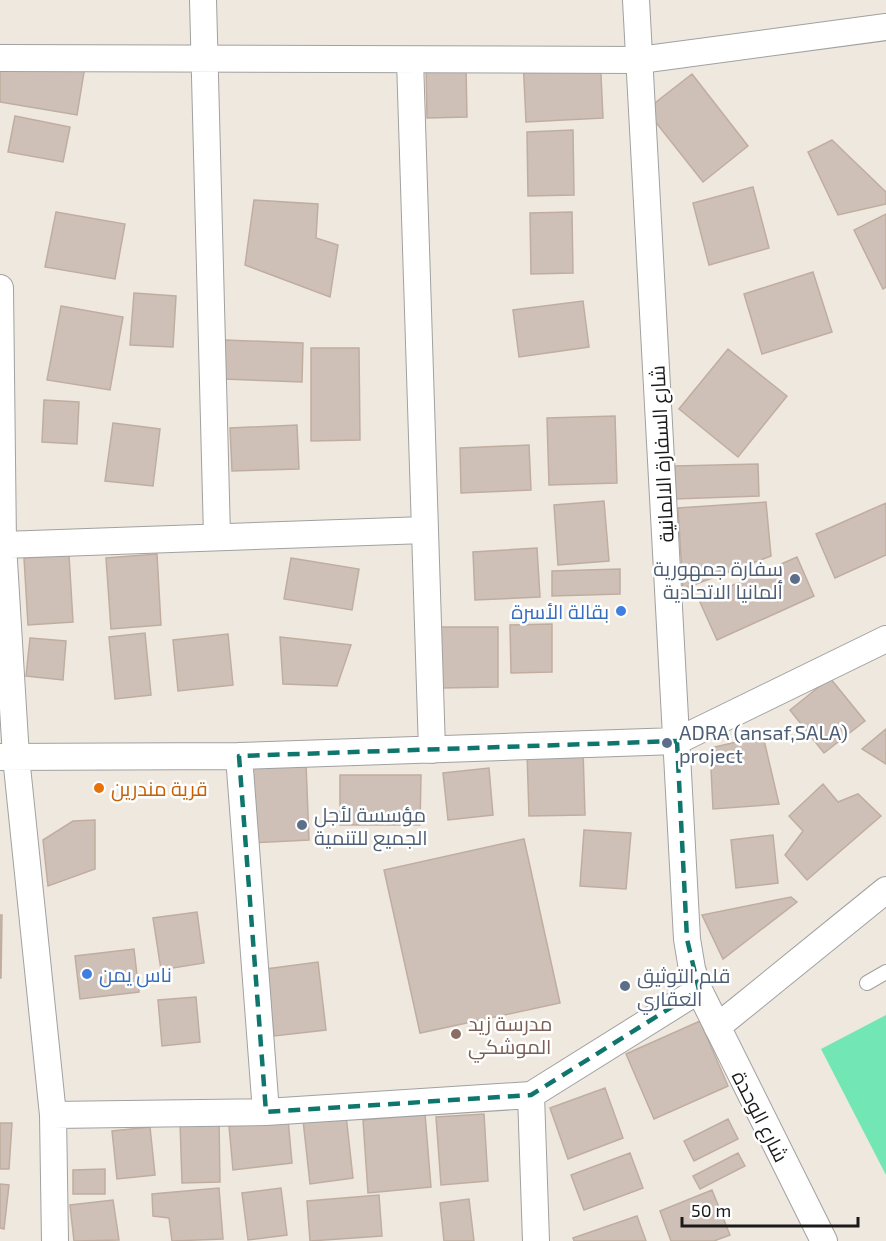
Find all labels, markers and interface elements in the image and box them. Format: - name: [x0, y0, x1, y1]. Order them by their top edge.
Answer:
- street label: شارع السفارة الالمانية: [644, 365, 681, 543]
- place label: سفارة جمهورية ألمانيا الاتحادية: [653, 556, 783, 603]
- marker: سفارة جمهورية ألمانيا الاتحادية: [788, 572, 802, 586]
- place label: بقالة الأسرة: [511, 599, 609, 624]
- marker: بقالة الأسرة: [614, 604, 628, 618]
- place label: ADRA (ansaf,SALA) project: [679, 720, 848, 767]
- marker: ADRA (ansaf,SALA) project: [660, 736, 674, 750]
- place label: قرية مندرين: [111, 776, 208, 802]
- marker: قرية مندرين: [92, 781, 106, 795]
- place label: مؤسسة لأجل الجميع للتنمية: [314, 802, 428, 852]
- marker: مؤسسة لأجل الجميع للتنمية: [295, 818, 309, 832]
- place label: ناس يمن: [99, 962, 172, 988]
- place label: قلم التوثيق العقاري: [637, 963, 730, 1015]
- marker: ناس يمن: [80, 967, 94, 981]
- marker: قلم التوثيق العقاري: [618, 979, 632, 993]
- place label: مدرسة زيد الموشكي: [468, 1011, 552, 1063]
- marker: مدرسة زيد الموشكي: [449, 1027, 463, 1041]
- street label: شارع الوحدة: [725, 1066, 794, 1167]
- scale bar: [682, 1190, 858, 1228]
- text: 50 m: [691, 1199, 731, 1221]

